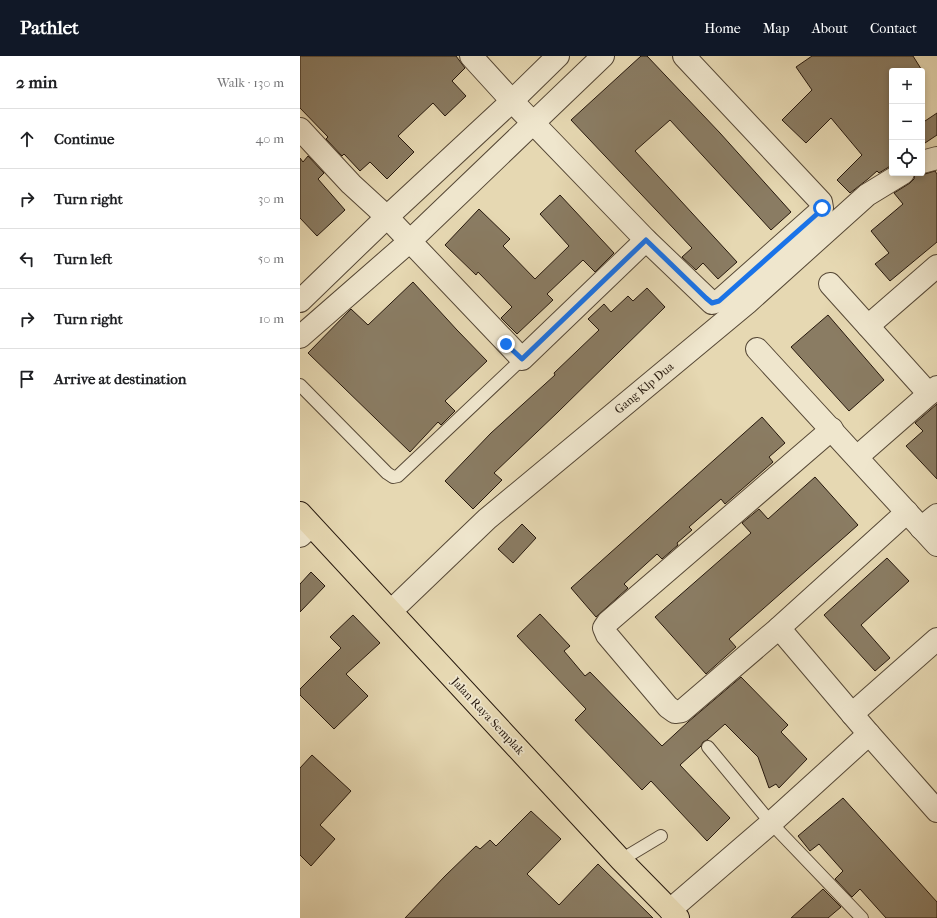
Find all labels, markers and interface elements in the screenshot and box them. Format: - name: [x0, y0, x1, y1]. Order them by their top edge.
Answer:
- text: Pathlet: [20, 17, 79, 39]
- text: Home: [704, 20, 741, 37]
- text: Map: [763, 20, 790, 37]
- text: About: [812, 20, 848, 37]
- text: Contact: [870, 20, 917, 37]
- map controls: [889, 68, 925, 176]
- button: +: [889, 68, 925, 104]
- text: 2 min: [16, 72, 57, 92]
- text: Walk · 130 m: [217, 75, 284, 90]
- button: −: [889, 104, 925, 140]
- icon: ahead: [16, 128, 38, 150]
- text: Continue: [54, 130, 114, 148]
- text: 40 m: [256, 131, 284, 146]
- button: locate: [889, 140, 925, 176]
- icon: right: [16, 188, 38, 210]
- text: Turn right: [54, 190, 123, 208]
- text: 30 m: [258, 191, 284, 206]
- route start: [813, 199, 831, 217]
- icon: left: [16, 248, 38, 270]
- text: Turn left: [54, 250, 112, 268]
- text: 50 m: [258, 251, 284, 266]
- icon: right: [16, 308, 38, 330]
- text: Turn right: [54, 310, 123, 328]
- text: 10 m: [259, 311, 284, 326]
- route end: [497, 335, 515, 353]
- street label: Gang Klp Dua: [612, 359, 677, 417]
- icon: arrive: [16, 368, 38, 390]
- text: Arrive at destination: [54, 370, 186, 388]
- street label: Jalan Raya Semplak: [448, 674, 528, 758]

